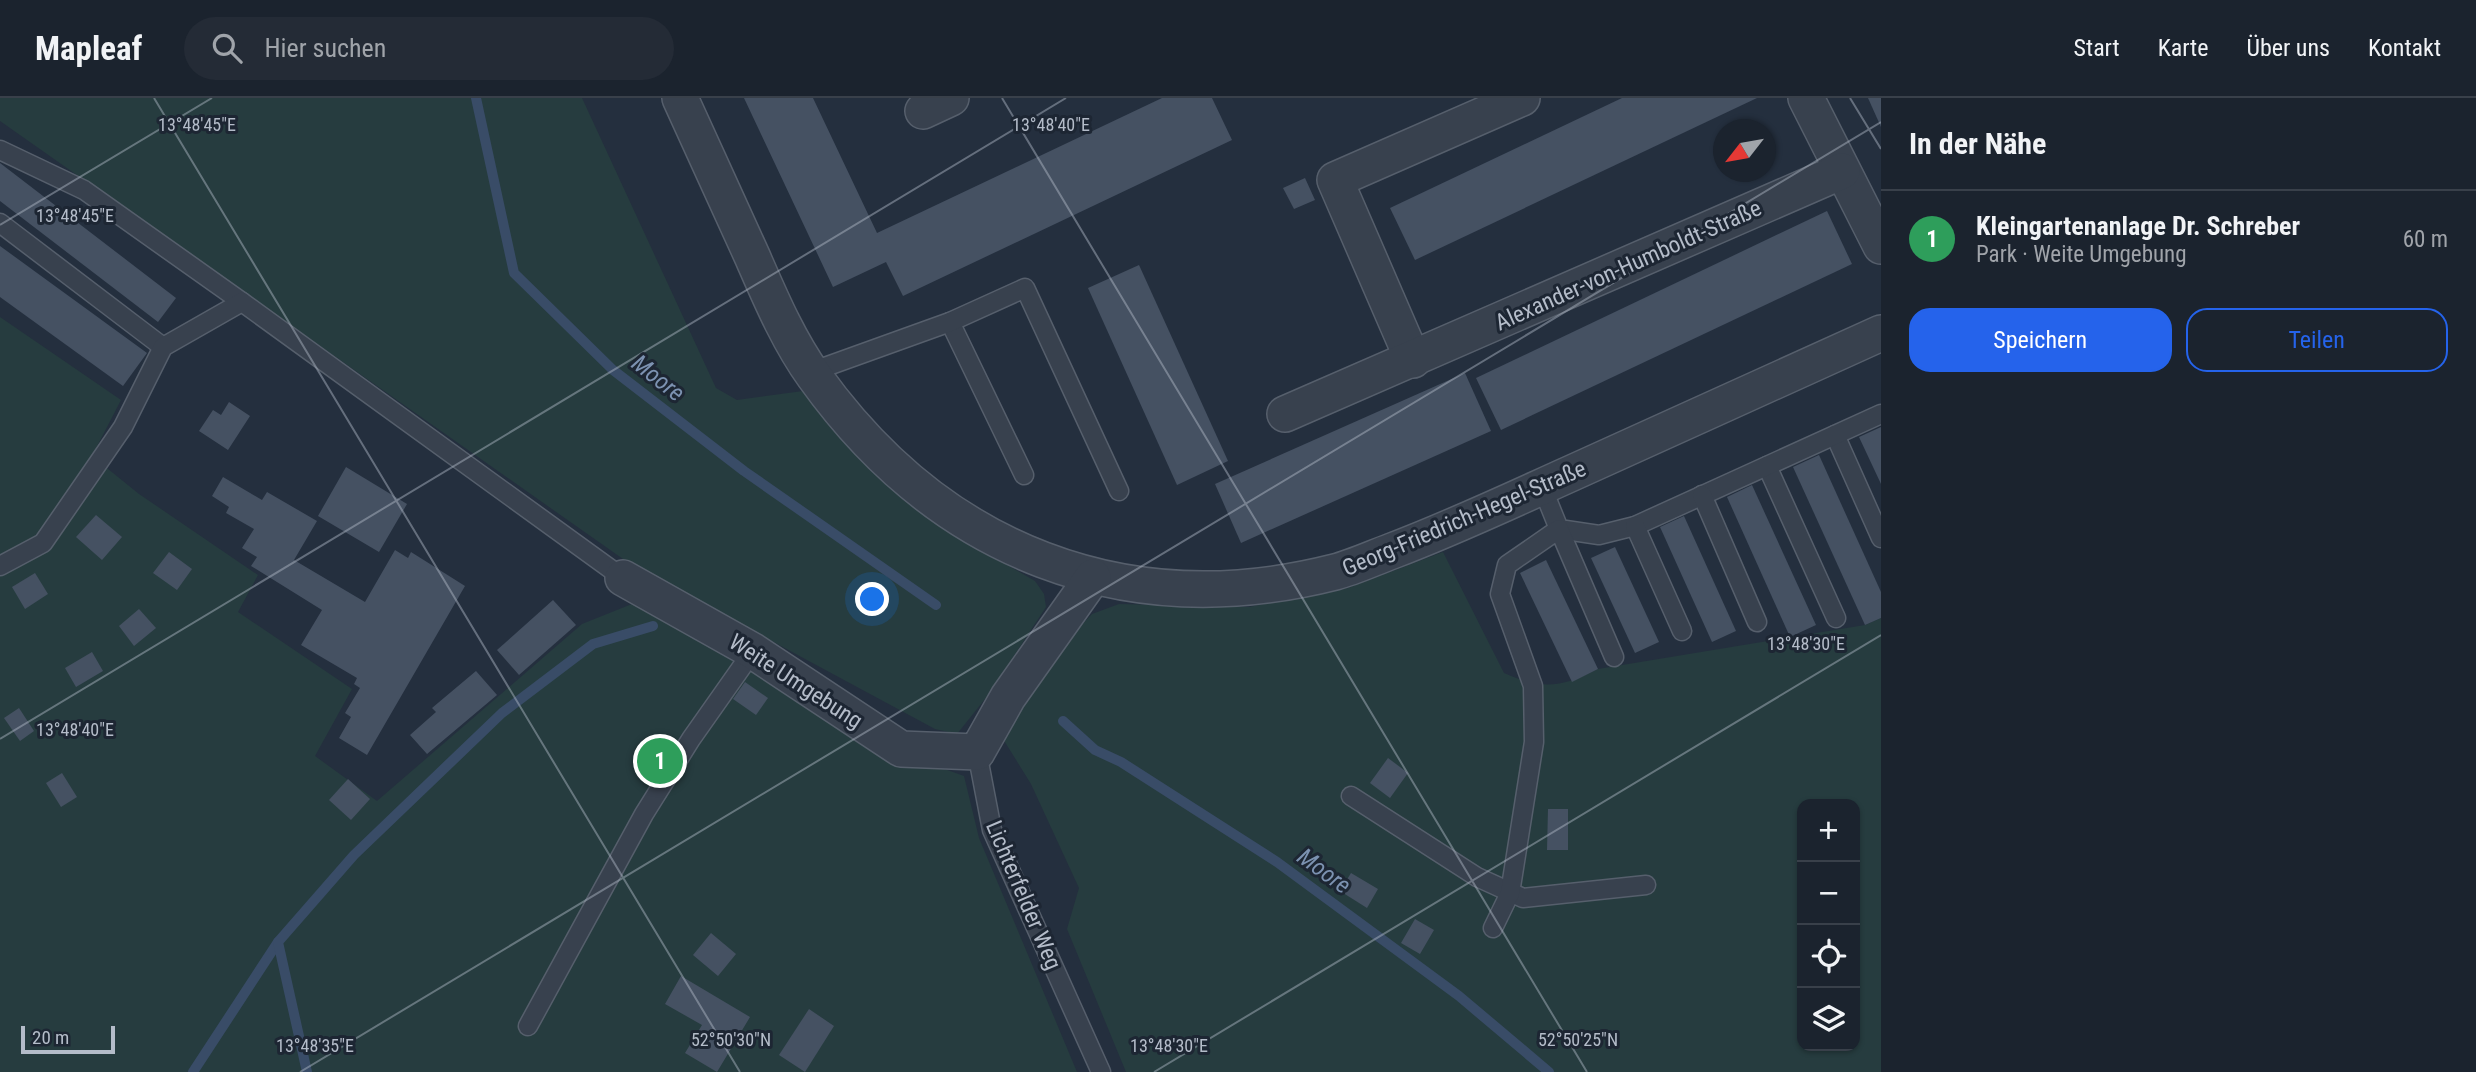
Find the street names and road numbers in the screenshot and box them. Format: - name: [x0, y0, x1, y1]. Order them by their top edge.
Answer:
- street label: Alexander-von-Humboldt-Straße: [1491, 194, 1765, 336]
- street label: Georg-Friedrich-Hegel-Straße: [1338, 455, 1590, 582]
- street label: Weite Umgebung: [724, 628, 867, 735]
- street label: Lichterfelder Weg: [980, 816, 1067, 974]

